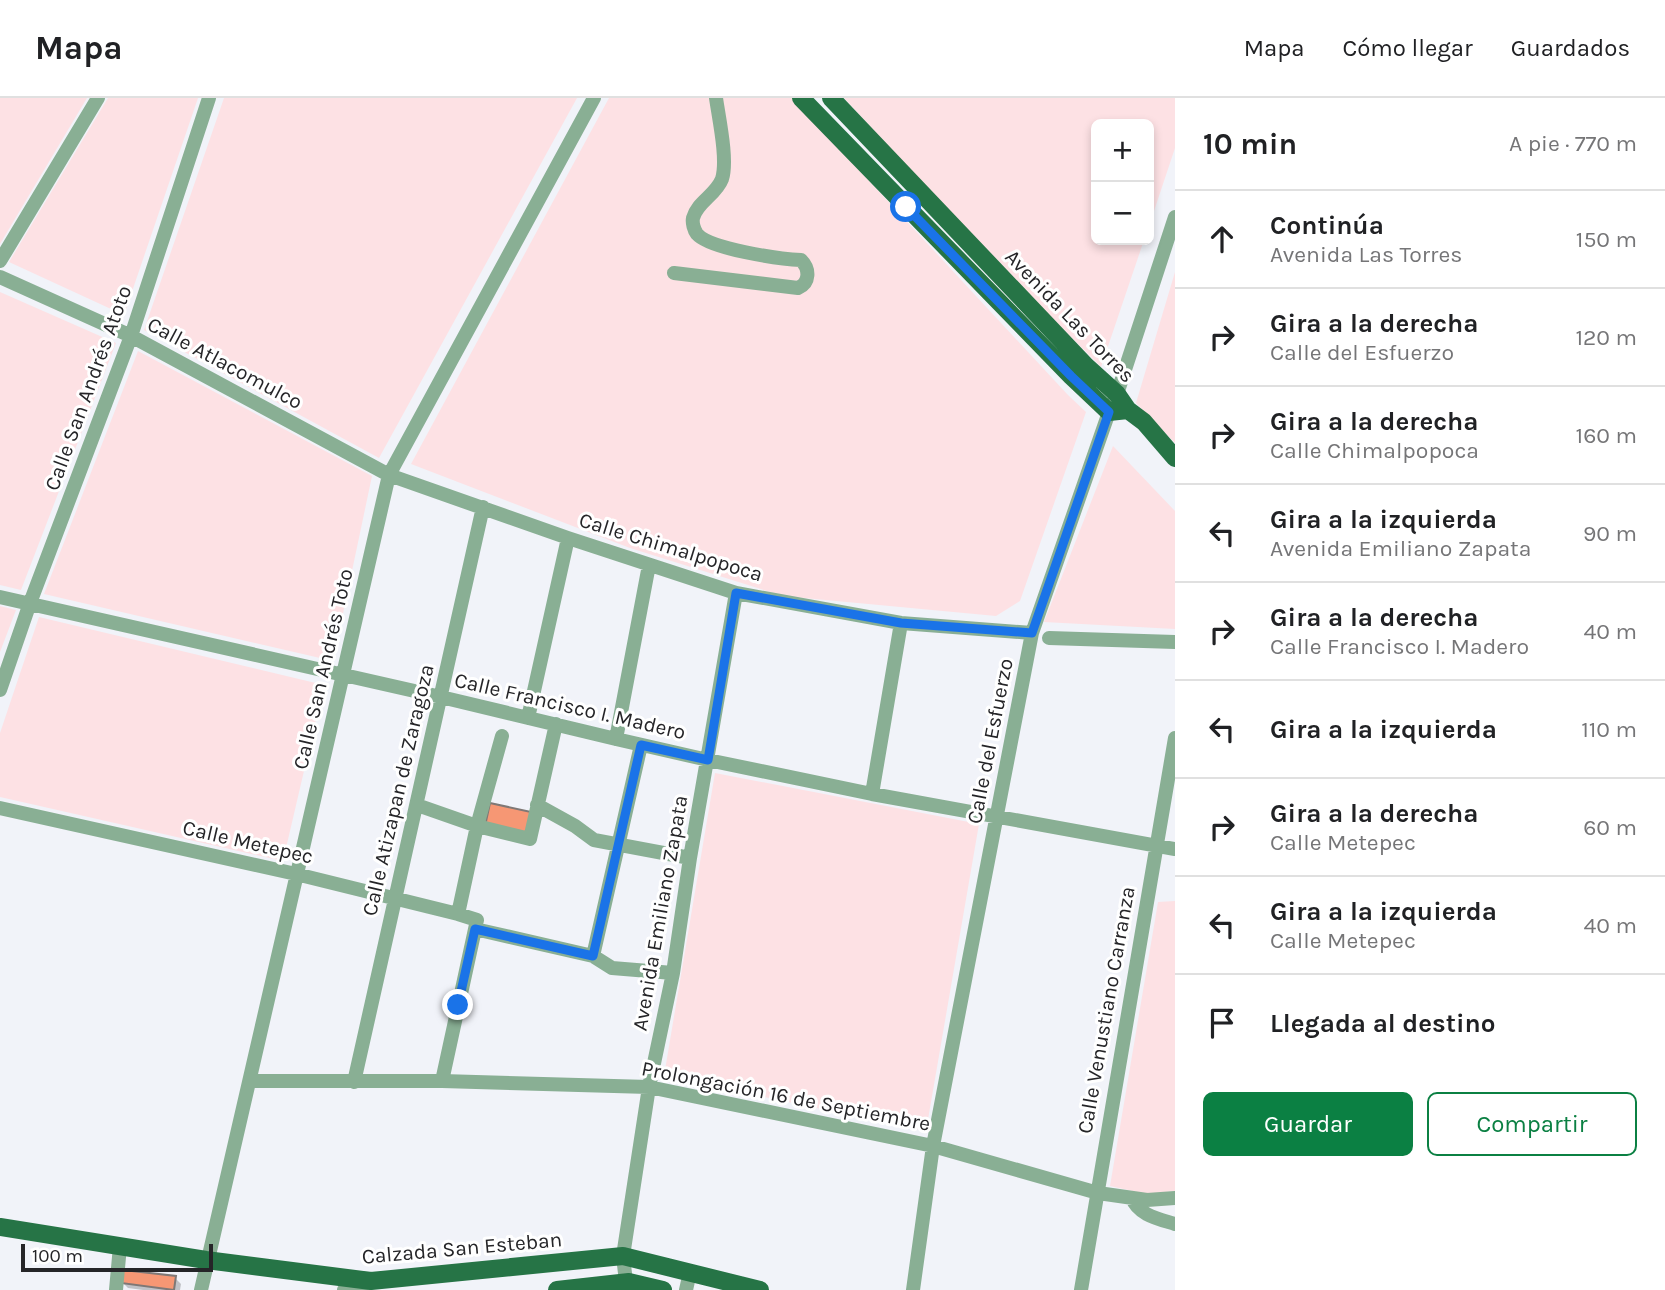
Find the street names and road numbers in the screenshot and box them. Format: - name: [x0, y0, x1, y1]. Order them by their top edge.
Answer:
- street label: Avenida Las Torres: [1000, 245, 1140, 387]
- street label: Calle San Andrés Atoto: [40, 282, 136, 494]
- street label: Calle Atlacomulco: [143, 312, 307, 414]
- street label: Calle Chimalpopoca: [576, 508, 766, 586]
- street label: Calle San Andrés Toto: [288, 566, 358, 772]
- street label: Calle del Esfuerzo: [962, 656, 1018, 826]
- street label: Calle Atizapan de Zaragoza: [357, 662, 439, 918]
- street label: Calle Francisco I. Madero: [452, 668, 688, 744]
- street label: Avenida Emiliano Zapata: [627, 793, 693, 1033]
- street label: Calle Metepec: [180, 815, 316, 869]
- street label: Calle Venustiano Carranza: [1072, 885, 1140, 1135]
- street label: Prolongación 16 de Septiembre: [640, 1056, 932, 1136]
- street label: Calzada San Esteban: [361, 1227, 563, 1269]

